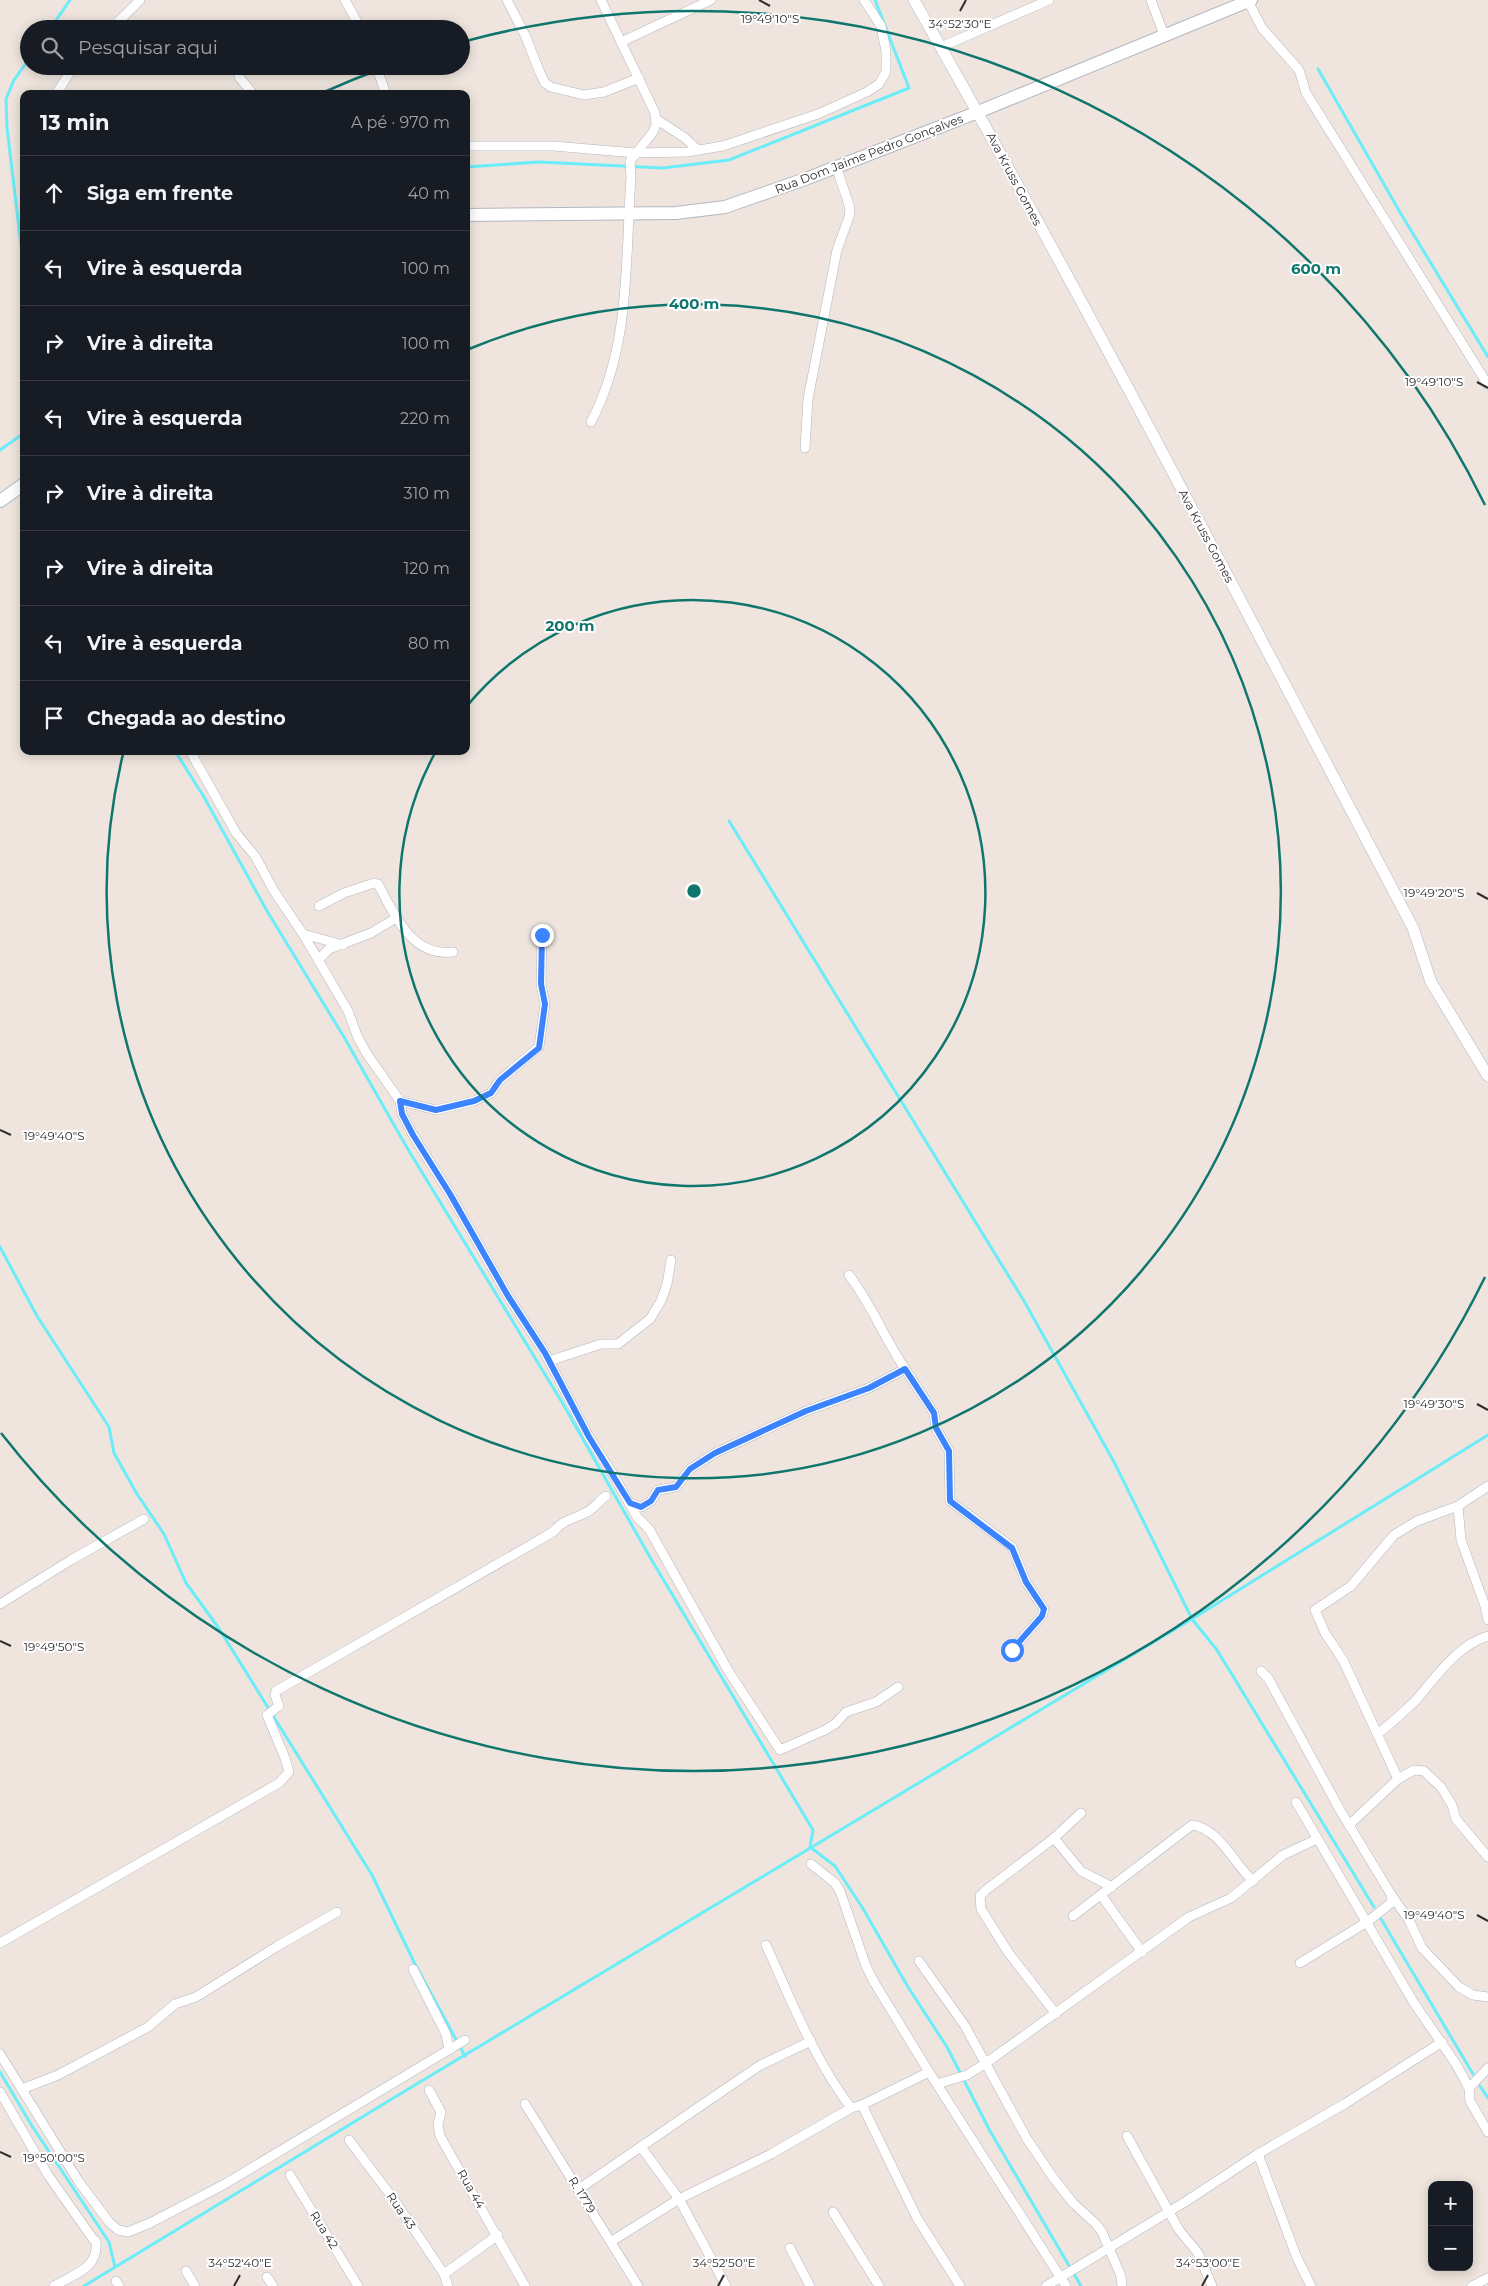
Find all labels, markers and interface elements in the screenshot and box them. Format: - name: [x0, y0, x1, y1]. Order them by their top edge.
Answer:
- text: 19°49'10"S: [741, 11, 799, 26]
- text: 34°52'30"E: [929, 16, 991, 31]
- search box: [20, 20, 470, 75]
- icon: search: [38, 34, 66, 62]
- text: Pesquisar aqui: [78, 36, 218, 59]
- text: 13 min: [40, 110, 109, 135]
- street label: Rua Dom Jaime Pedro Gonçalves: [773, 111, 965, 196]
- text: A pé · 970 m: [351, 113, 450, 132]
- street label: Ava Kruss Gomes: [984, 130, 1045, 228]
- icon: ahead: [40, 179, 68, 207]
- text: Siga em frente: [87, 182, 233, 205]
- text: 40 m: [408, 184, 450, 203]
- icon: left: [40, 254, 68, 282]
- text: Vire à esquerda: [87, 257, 242, 280]
- text: 100 m: [402, 259, 450, 278]
- text: 600 m: [1291, 259, 1341, 278]
- text: 400 m: [669, 294, 719, 313]
- icon: right: [40, 329, 68, 357]
- text: Vire à direita: [87, 332, 214, 355]
- text: 100 m: [402, 334, 450, 353]
- text: 19°49'10"S: [1405, 374, 1463, 389]
- icon: left: [40, 404, 68, 432]
- text: Vire à esquerda: [87, 407, 242, 430]
- text: 220 m: [400, 409, 450, 428]
- icon: right: [40, 479, 68, 507]
- text: Vire à direita: [87, 482, 214, 505]
- text: 310 m: [403, 484, 450, 503]
- street label: Ava Kruss Gomes: [1176, 487, 1237, 585]
- icon: right: [40, 554, 68, 582]
- text: Vire à direita: [87, 557, 214, 580]
- text: 120 m: [403, 559, 450, 578]
- text: 200 m: [545, 616, 595, 635]
- icon: left: [40, 629, 68, 657]
- text: Vire à esquerda: [87, 632, 242, 655]
- text: 80 m: [408, 634, 450, 653]
- icon: arrive: [40, 704, 68, 732]
- text: Chegada ao destino: [87, 707, 286, 730]
- centre of rings: [685, 882, 703, 900]
- text: 19°49'20"S: [1404, 885, 1464, 900]
- route end: [531, 924, 554, 947]
- text: 19°49'40"S: [23, 1128, 85, 1143]
- text: 19°49'30"S: [1404, 1396, 1464, 1411]
- text: 19°49'50"S: [24, 1639, 84, 1654]
- route start: [1001, 1639, 1024, 1662]
- text: 19°49'40"S: [1403, 1907, 1465, 1922]
- text: 19°50'00"S: [23, 2150, 85, 2165]
- street label: Rua 44: [454, 2166, 489, 2211]
- street label: R. 1779: [565, 2174, 599, 2216]
- map controls: [1428, 2181, 1473, 2271]
- button: +: [1428, 2181, 1473, 2226]
- street label: Rua 43: [384, 2189, 419, 2232]
- street label: Rua 42: [307, 2208, 342, 2252]
- button: −: [1428, 2226, 1473, 2271]
- text: 34°52'40"E: [208, 2255, 272, 2270]
- text: 34°52'50"E: [693, 2255, 755, 2270]
- text: 34°53'00"E: [1176, 2255, 1240, 2270]

